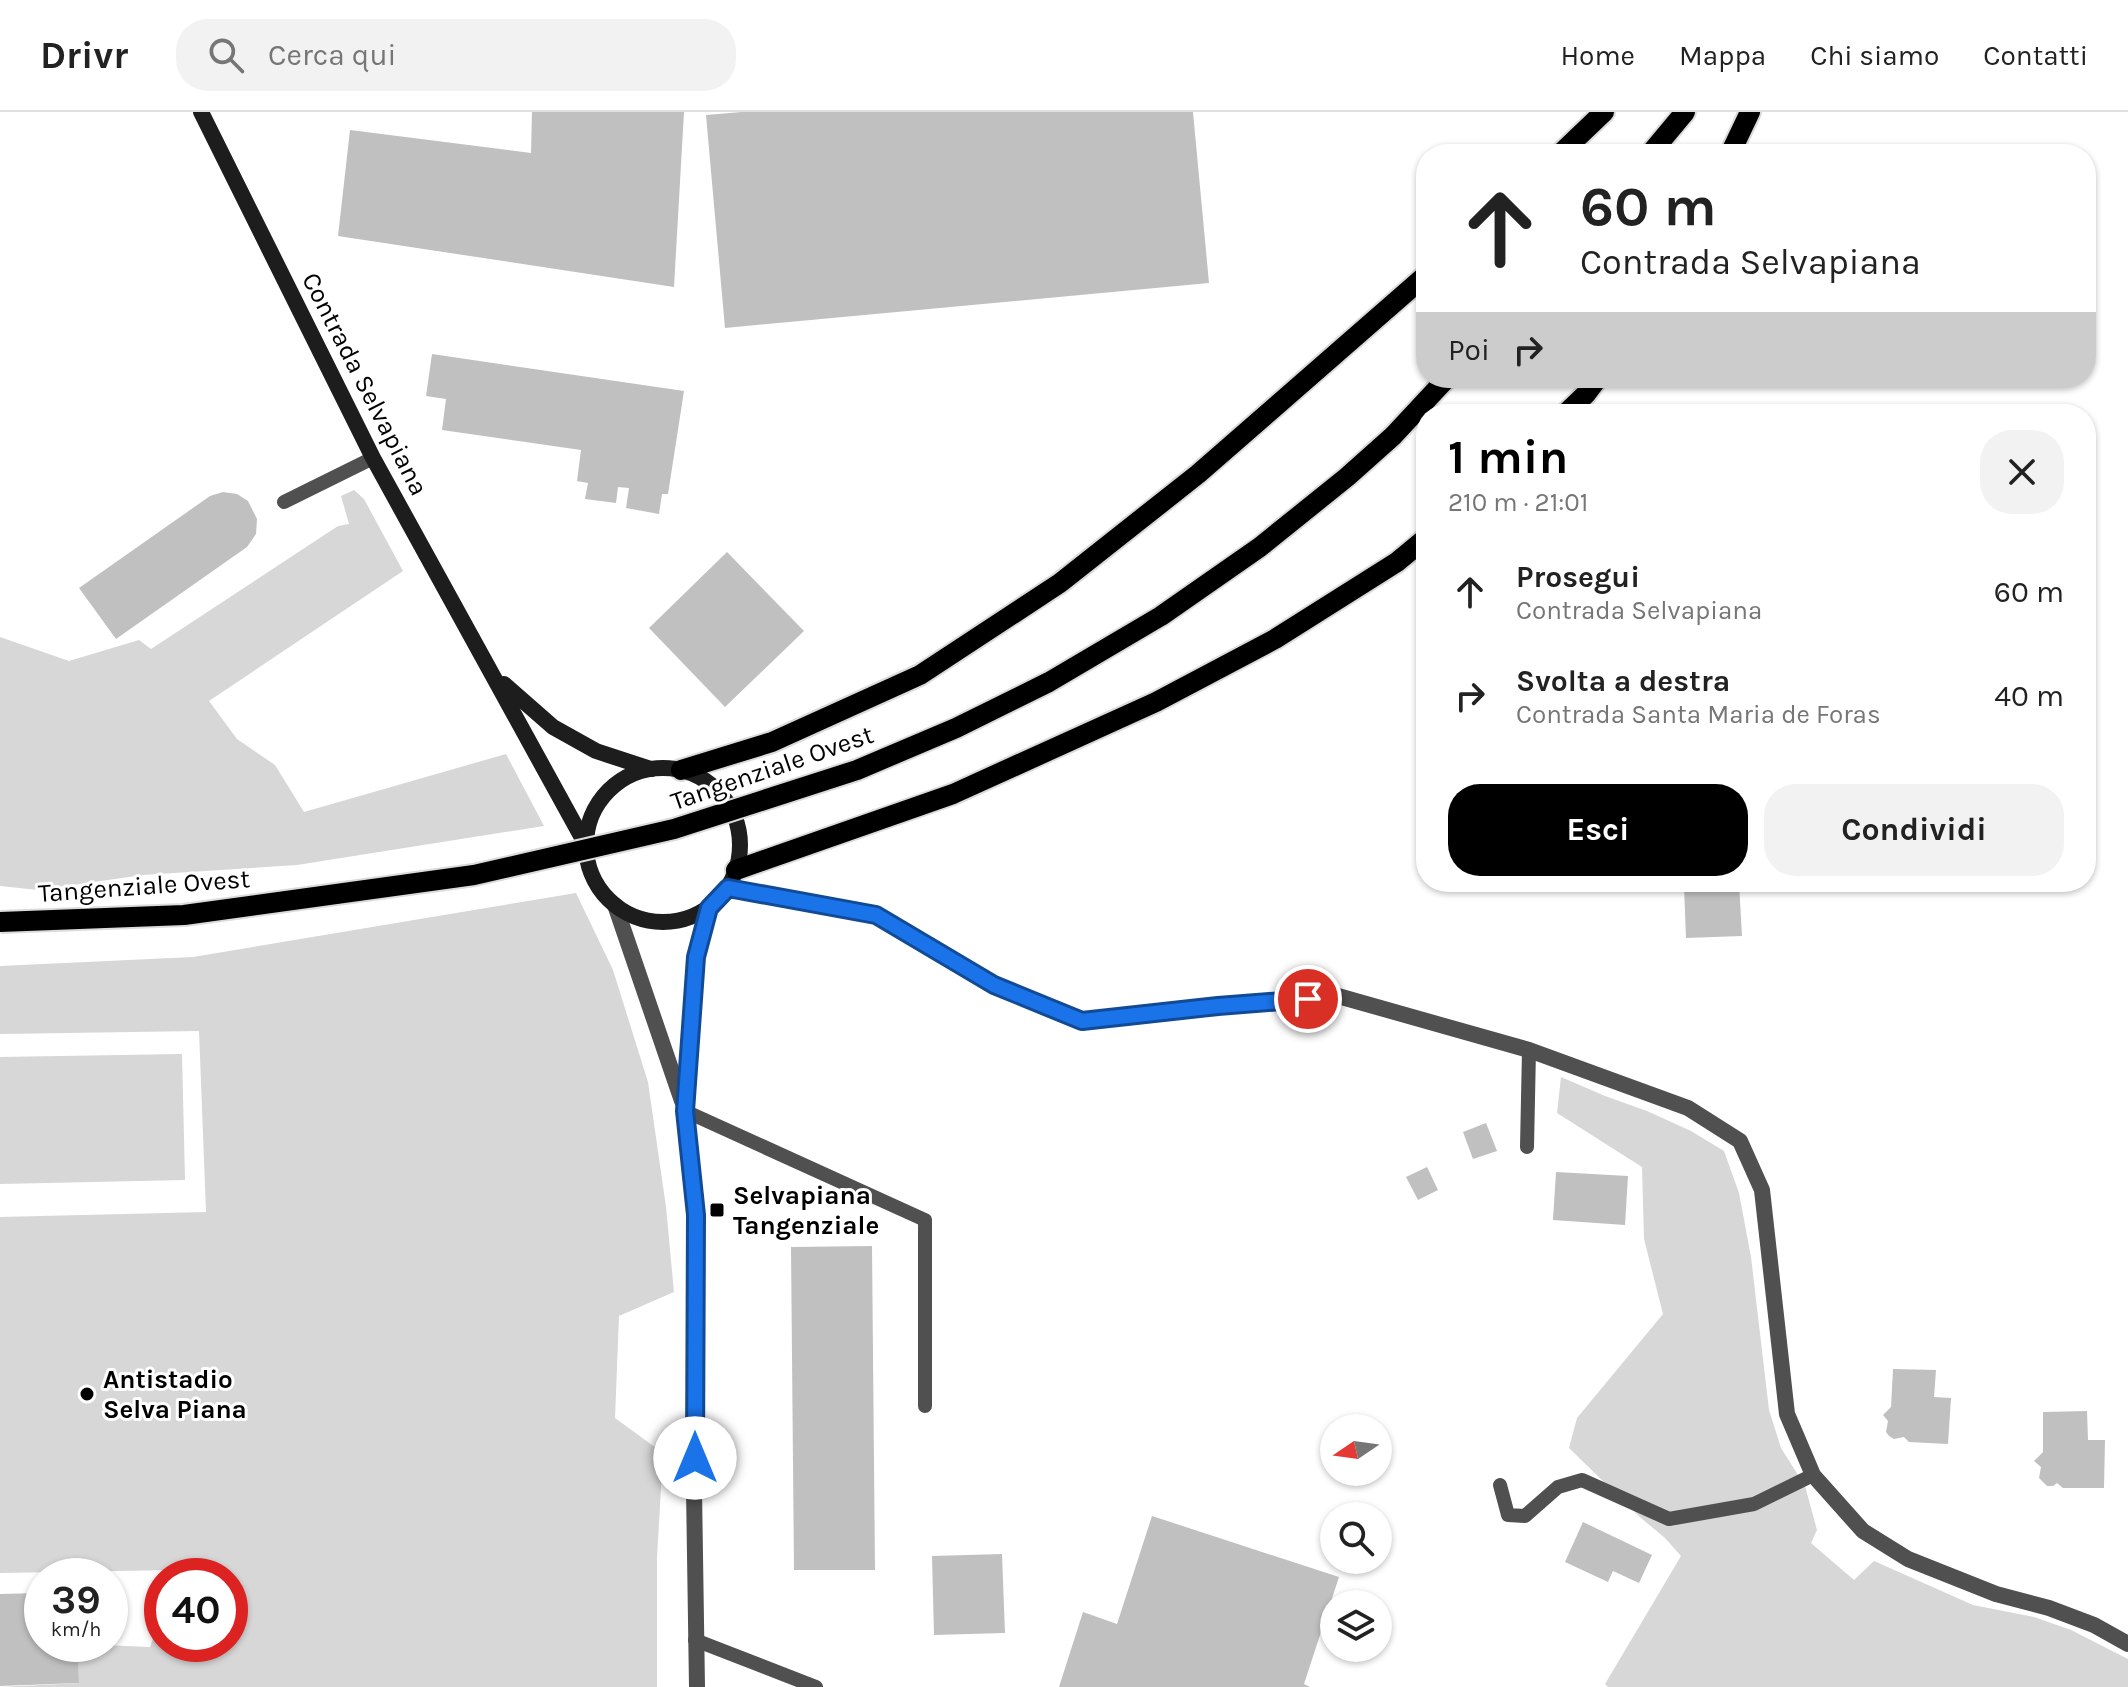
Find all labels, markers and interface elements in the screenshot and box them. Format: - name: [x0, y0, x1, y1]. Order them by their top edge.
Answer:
- search box: [176, 19, 736, 91]
- text: Drivr: [40, 33, 128, 78]
- icon: search: [204, 33, 248, 77]
- text: Cerca qui: [268, 37, 397, 73]
- text: Home: [1560, 39, 1635, 72]
- text: Mappa: [1679, 39, 1766, 72]
- text: Chi siamo: [1810, 39, 1939, 72]
- text: Contatti: [1983, 39, 2088, 72]
- text: 60 m: [1580, 174, 1717, 239]
- icon: ahead: [1448, 176, 1552, 280]
- text: Contrada Selvapiana: [1580, 241, 1921, 283]
- street label: Contrada Selvapiana: [295, 267, 435, 501]
- icon: right: [1506, 328, 1550, 372]
- text: Poi: [1448, 332, 1490, 368]
- text: 1 min: [1448, 429, 1568, 485]
- button: close: [1980, 430, 2064, 514]
- text: 210 m · 21:01: [1448, 487, 1588, 518]
- text: Prosegui: [1516, 559, 1640, 595]
- icon: ahead: [1448, 570, 1492, 614]
- text: 60 m: [1994, 574, 2064, 610]
- text: Contrada Selvapiana: [1516, 595, 1762, 626]
- text: Svolta a destra: [1516, 663, 1730, 699]
- icon: right: [1448, 674, 1492, 718]
- text: 40 m: [1994, 678, 2064, 714]
- text: Contrada Santa Maria de Foras: [1516, 699, 1881, 730]
- street label: Tangenziale Ovest: [667, 719, 878, 817]
- button: Esci: [1448, 784, 1748, 876]
- button: Condividi: [1764, 784, 2064, 876]
- street label: Tangenziale Ovest: [37, 863, 251, 909]
- pin: [1274, 965, 1342, 1033]
- icon: arrive: [1286, 977, 1330, 1021]
- place label: Selvapiana Tangenziale: [733, 1180, 879, 1241]
- marker: Selvapiana Tangenziale: [708, 1201, 726, 1219]
- place label: Antistadio Selva Piana: [103, 1364, 247, 1425]
- marker: Antistadio Selva Piana: [78, 1385, 96, 1403]
- north arrow: [1320, 1414, 1392, 1486]
- map controls: [1320, 1414, 1392, 1662]
- position arrow: [653, 1416, 737, 1500]
- button: search: [1320, 1502, 1392, 1574]
- speed limit sign: 40: [144, 1558, 248, 1662]
- text: 39: [51, 1576, 101, 1623]
- button: layers: [1320, 1590, 1392, 1662]
- text: km/h: [51, 1618, 101, 1641]

